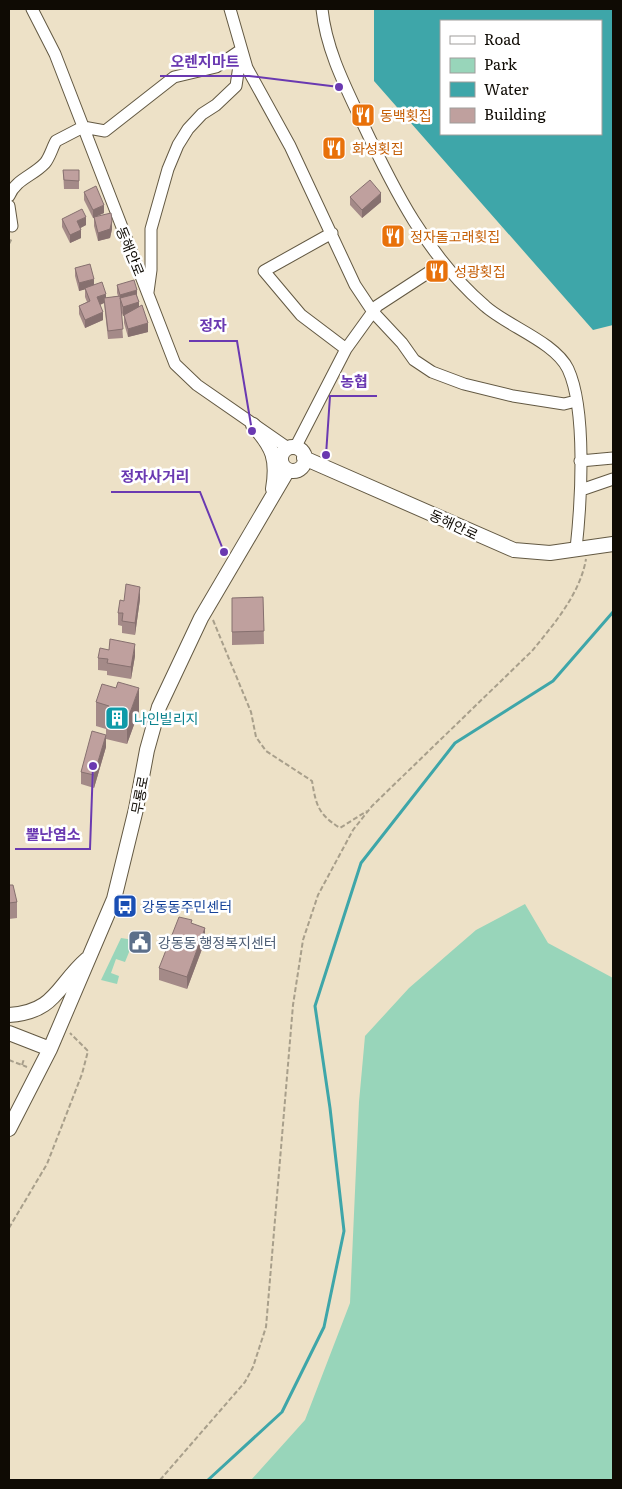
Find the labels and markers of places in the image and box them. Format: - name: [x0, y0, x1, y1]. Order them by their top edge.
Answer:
- callout: 오렌지마트: [160, 46, 249, 76]
- restaurant icon: 동백횟집: [350, 102, 376, 128]
- place label: 동백횟집: [380, 105, 432, 125]
- restaurant icon: 화성횟집: [321, 135, 347, 161]
- place label: 화성횟집: [352, 138, 404, 158]
- restaurant icon: 정자돌고래횟집: [380, 223, 406, 249]
- place label: 정자돌고래횟집: [410, 226, 500, 246]
- restaurant icon: 성광횟집: [424, 258, 450, 284]
- place label: 성광횟집: [454, 261, 506, 281]
- callout: 정자: [189, 311, 237, 341]
- callout: 농협: [330, 366, 377, 396]
- callout: 정자사거리: [111, 462, 200, 492]
- building icon: 나인빌리지: [104, 705, 130, 731]
- place label: 나인빌리지: [134, 708, 198, 728]
- callout: 뿔난염소: [15, 819, 90, 849]
- bus stop icon: 강동동주민센터: [112, 893, 138, 919]
- place label: 강동동주민센터: [142, 896, 232, 916]
- public building icon: 강동동 행정복지센터: [127, 929, 153, 955]
- place label: 강동동 행정복지센터: [158, 932, 277, 952]

